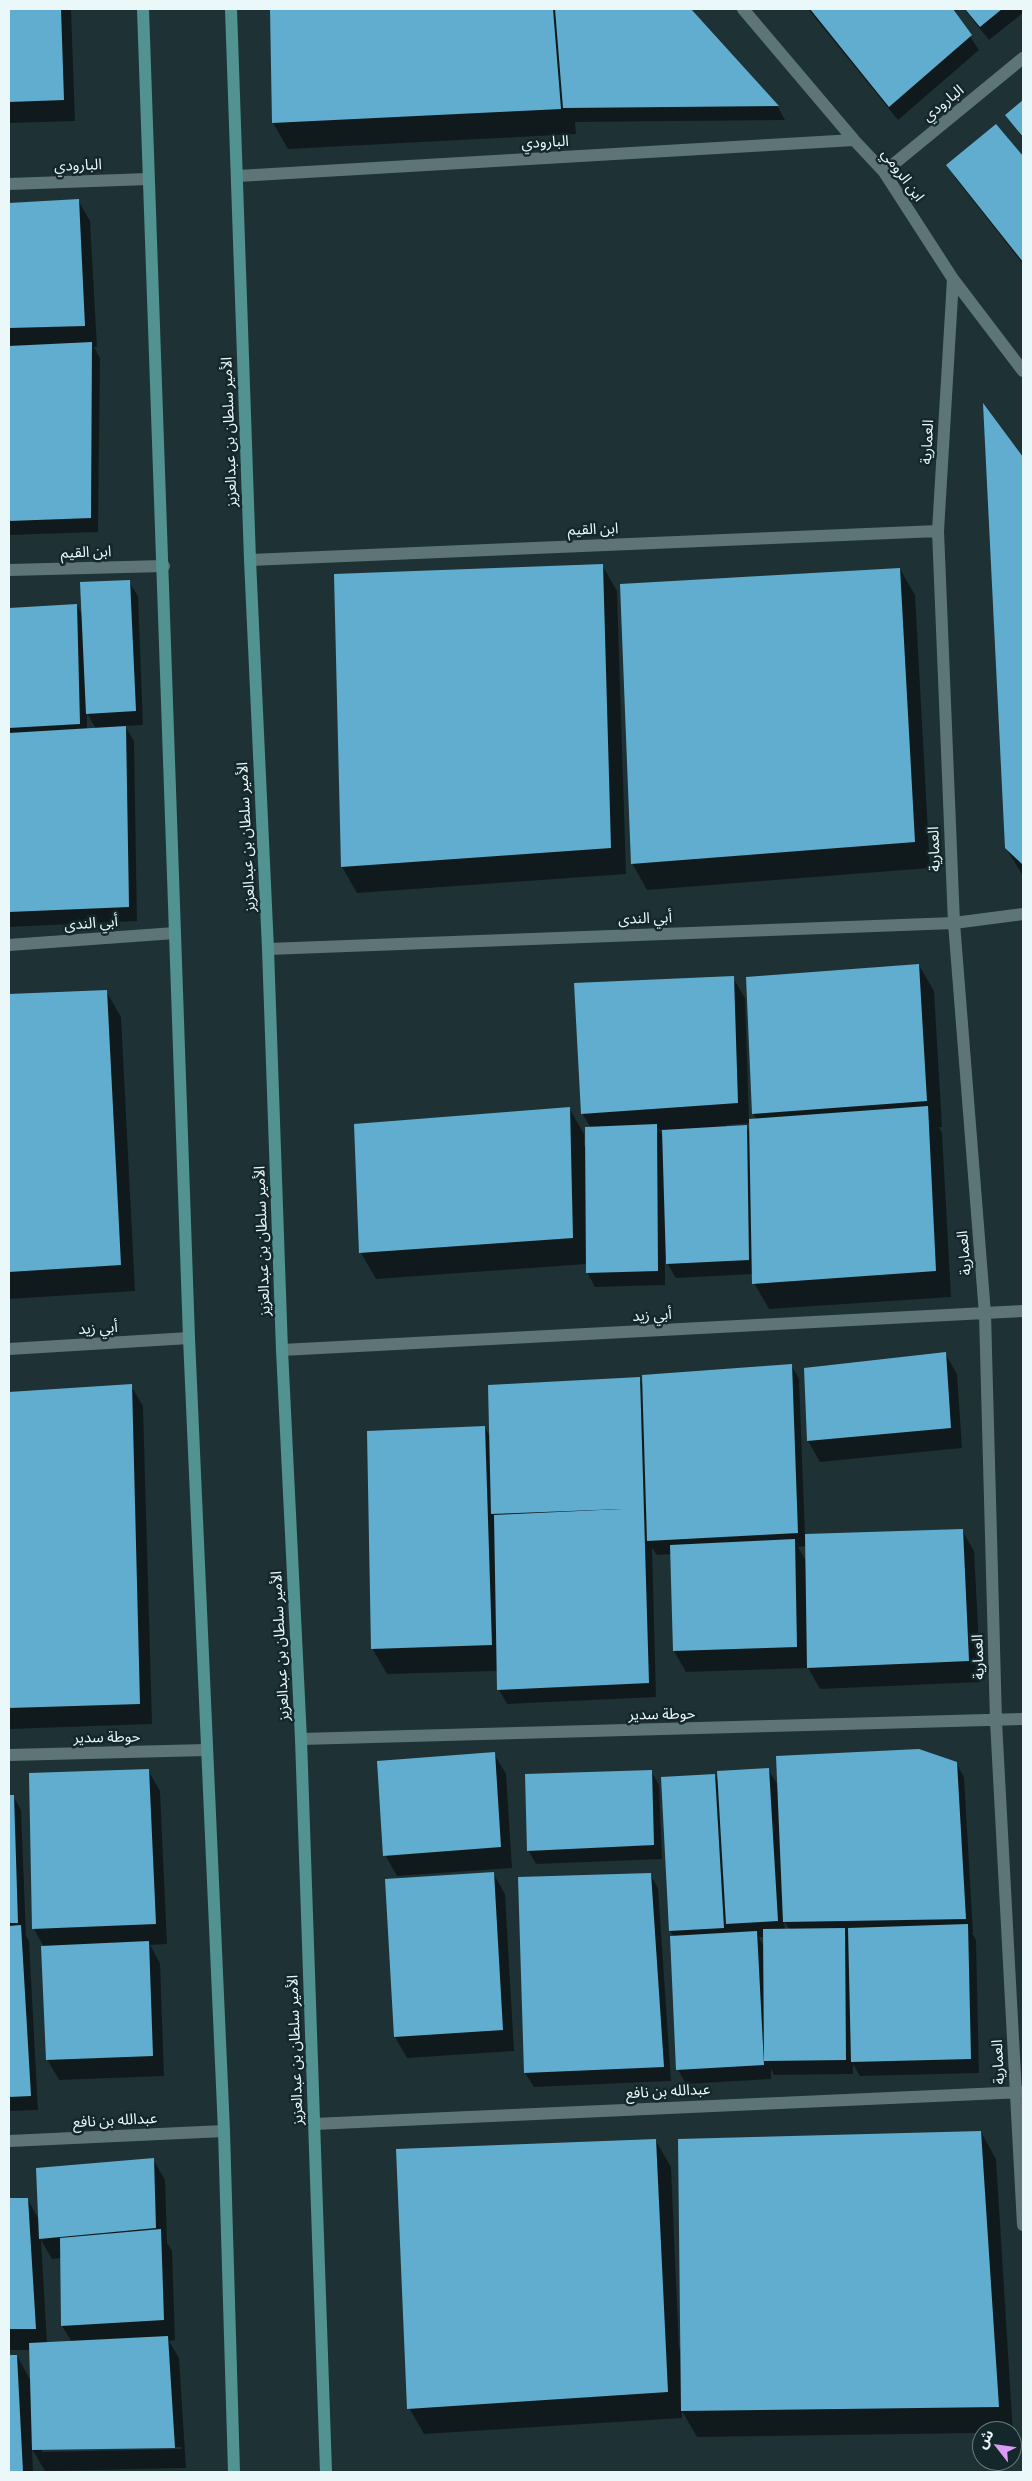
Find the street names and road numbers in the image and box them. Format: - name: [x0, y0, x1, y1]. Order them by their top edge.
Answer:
- street label: البارودي: [919, 81, 967, 125]
- street label: البارودي: [521, 132, 569, 152]
- street label: ابن الرومي: [878, 145, 928, 205]
- street label: البارودي: [54, 155, 102, 175]
- street label: الأمير سلطان بن عبدالعزيز: [217, 357, 241, 507]
- street label: العمارية: [917, 419, 937, 465]
- street label: ابن القيم: [567, 519, 619, 539]
- street label: ابن القيم: [60, 542, 112, 562]
- street label: الأمير سلطان بن عبدالعزيز: [233, 761, 259, 913]
- street label: العمارية: [924, 826, 944, 872]
- street label: أبي الندى: [618, 908, 672, 928]
- street label: أبي الندى: [63, 912, 119, 934]
- street label: الأمير سلطان بن عبدالعزيز: [250, 1166, 274, 1316]
- street label: العمارية: [953, 1230, 975, 1276]
- street label: أبي زيد: [632, 1305, 672, 1325]
- street label: أبي زيد: [78, 1318, 118, 1338]
- street label: الأمير سلطان بن عبدالعزيز: [267, 1570, 293, 1722]
- street label: العمارية: [968, 1634, 988, 1680]
- street label: حوطة سدير: [628, 1704, 696, 1724]
- street label: حوطة سدير: [73, 1727, 141, 1747]
- street label: الأمير سلطان بن عبدالعزيز: [283, 1975, 307, 2125]
- street label: العمارية: [988, 2039, 1008, 2085]
- street label: عبدالله بن نافع: [625, 2080, 711, 2102]
- street label: عبدالله بن نافع: [72, 2109, 158, 2131]

